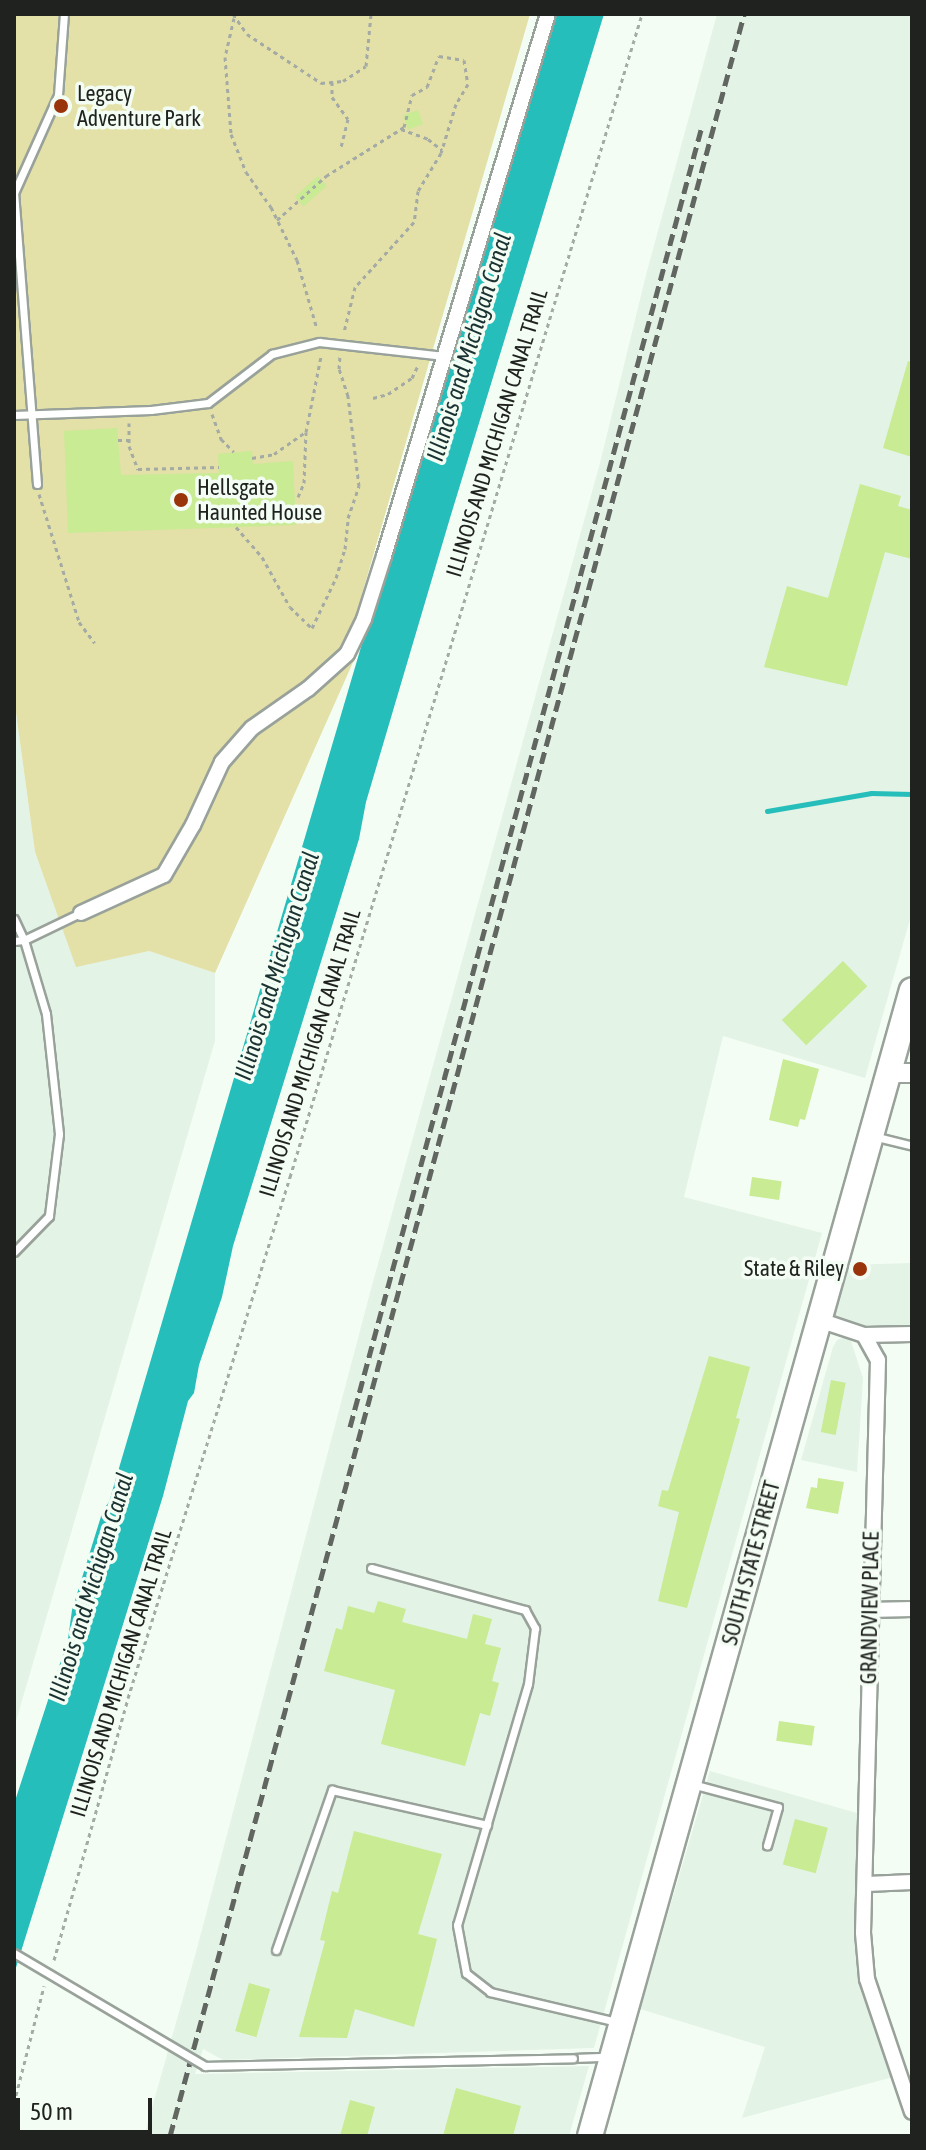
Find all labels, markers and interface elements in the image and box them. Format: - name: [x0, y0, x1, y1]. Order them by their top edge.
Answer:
- place label: Legacy Adventure Park: [77, 80, 201, 132]
- marker: Legacy Adventure Park: [52, 97, 70, 115]
- water label: Illinois and Michigan Canal: [420, 229, 518, 465]
- street label: ILLINOIS AND MICHIGAN CANAL TRAIL: [441, 286, 553, 580]
- place label: Hellsgate Haunted House: [197, 474, 322, 526]
- marker: Hellsgate Haunted House: [172, 491, 190, 509]
- water label: Illinois and Michigan Canal: [228, 848, 326, 1084]
- street label: ILLINOIS AND MICHIGAN CANAL TRAIL: [254, 906, 366, 1200]
- place label: State & Riley: [744, 1256, 844, 1282]
- marker: State & Riley: [851, 1260, 869, 1278]
- water label: Illinois and Michigan Canal: [42, 1469, 140, 1705]
- street label: SOUTH STATE STREET: [716, 1478, 786, 1648]
- street label: ILLINOIS AND MICHIGAN CANAL TRAIL: [65, 1526, 177, 1820]
- street label: GRANDVIEW PLACE: [855, 1531, 885, 1685]
- scale bar: [20, 2082, 156, 2132]
- text: 50 m: [30, 2098, 73, 2125]

